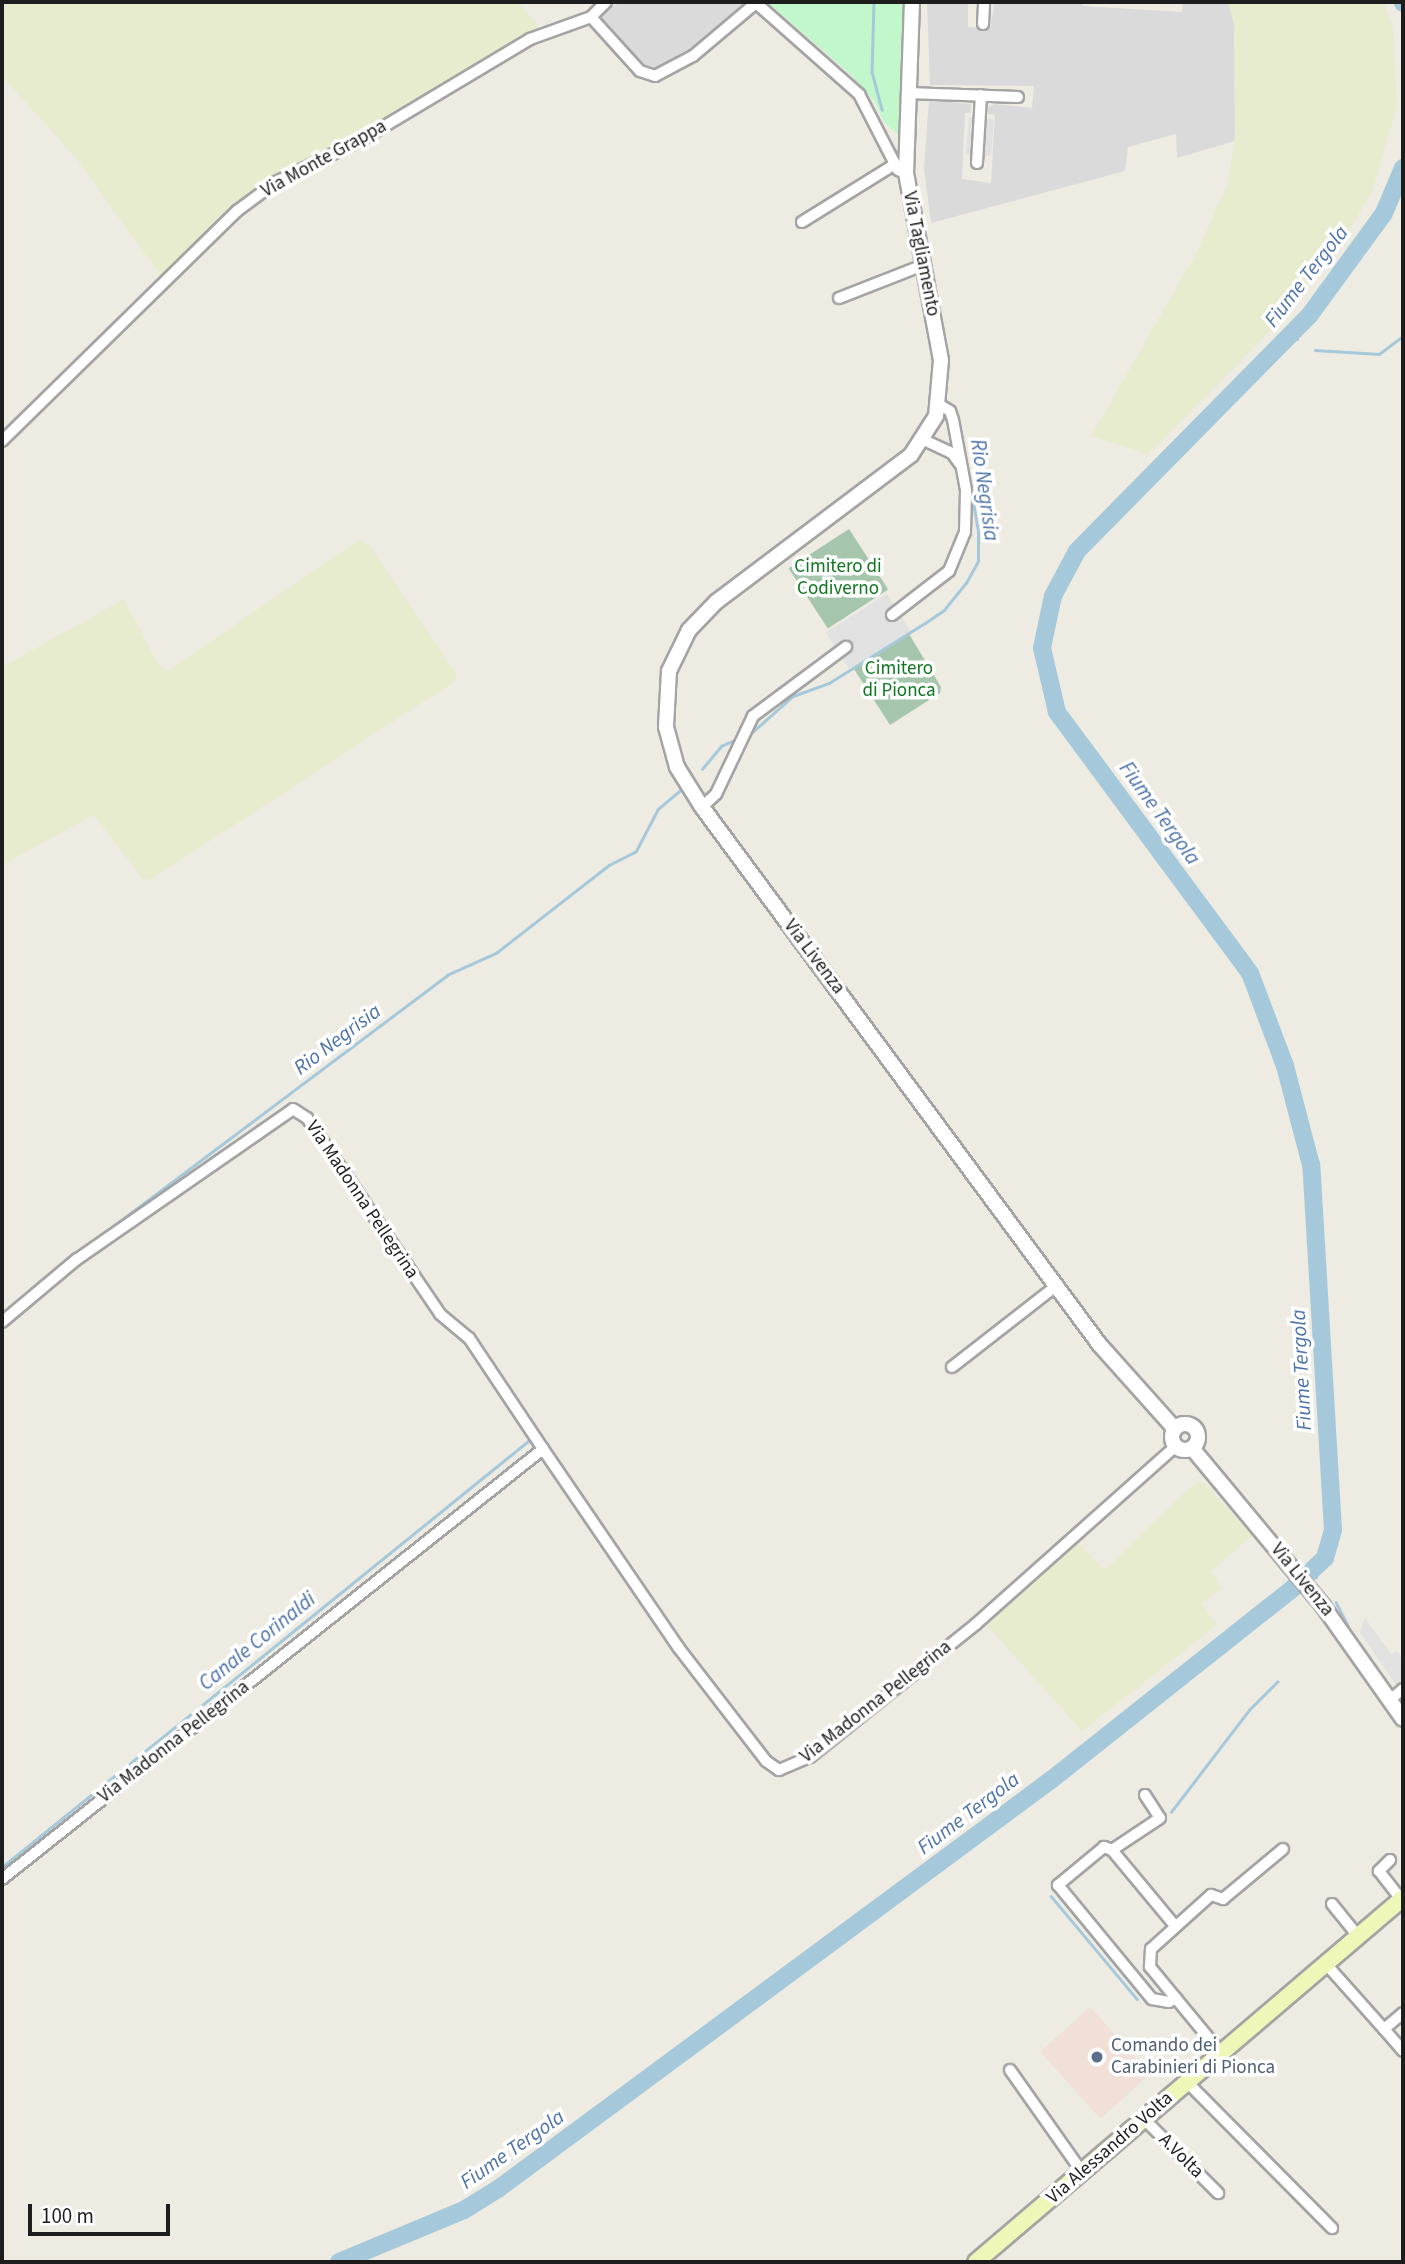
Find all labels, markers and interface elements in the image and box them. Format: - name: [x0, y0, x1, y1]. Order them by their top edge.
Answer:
- street label: Via Monte Grappa: [257, 115, 391, 203]
- street label: Via Tagliamento: [898, 190, 944, 318]
- water label: Fiume Tergola: [1259, 220, 1353, 332]
- water label: Rio Negrisia: [965, 437, 1005, 543]
- park label: Cimitero di Codiverno: [794, 556, 882, 600]
- park label: Cimitero di Pionca: [862, 658, 936, 702]
- water label: Fiume Tergola: [1114, 756, 1206, 870]
- street label: Via Livenza: [779, 915, 849, 999]
- water label: Rio Negrisia: [288, 998, 386, 1080]
- street label: Via Madonna Pellegrina: [301, 1117, 423, 1283]
- water label: Fiume Tergola: [1285, 1309, 1317, 1431]
- street label: Via Livenza: [1266, 1539, 1338, 1621]
- water label: Canale Corinaldi: [194, 1586, 320, 1696]
- street label: Via Madonna Pellegrina: [796, 1636, 956, 1768]
- street label: Via Madonna Pellegrina: [94, 1676, 254, 1808]
- water label: Fiume Tergola: [912, 1766, 1024, 1860]
- place label: Comando dei Carabinieri di Pionca: [1111, 2035, 1275, 2079]
- marker: Comando dei Carabinieri di Pionca: [1089, 2049, 1105, 2065]
- street label: Via Alessandro Volta: [1042, 2087, 1178, 2209]
- water label: Fiume Tergola: [455, 2104, 569, 2194]
- street label: A.Volta: [1154, 2129, 1208, 2183]
- scale bar: [32, 2190, 173, 2234]
- text: 100 m: [41, 2201, 94, 2231]

